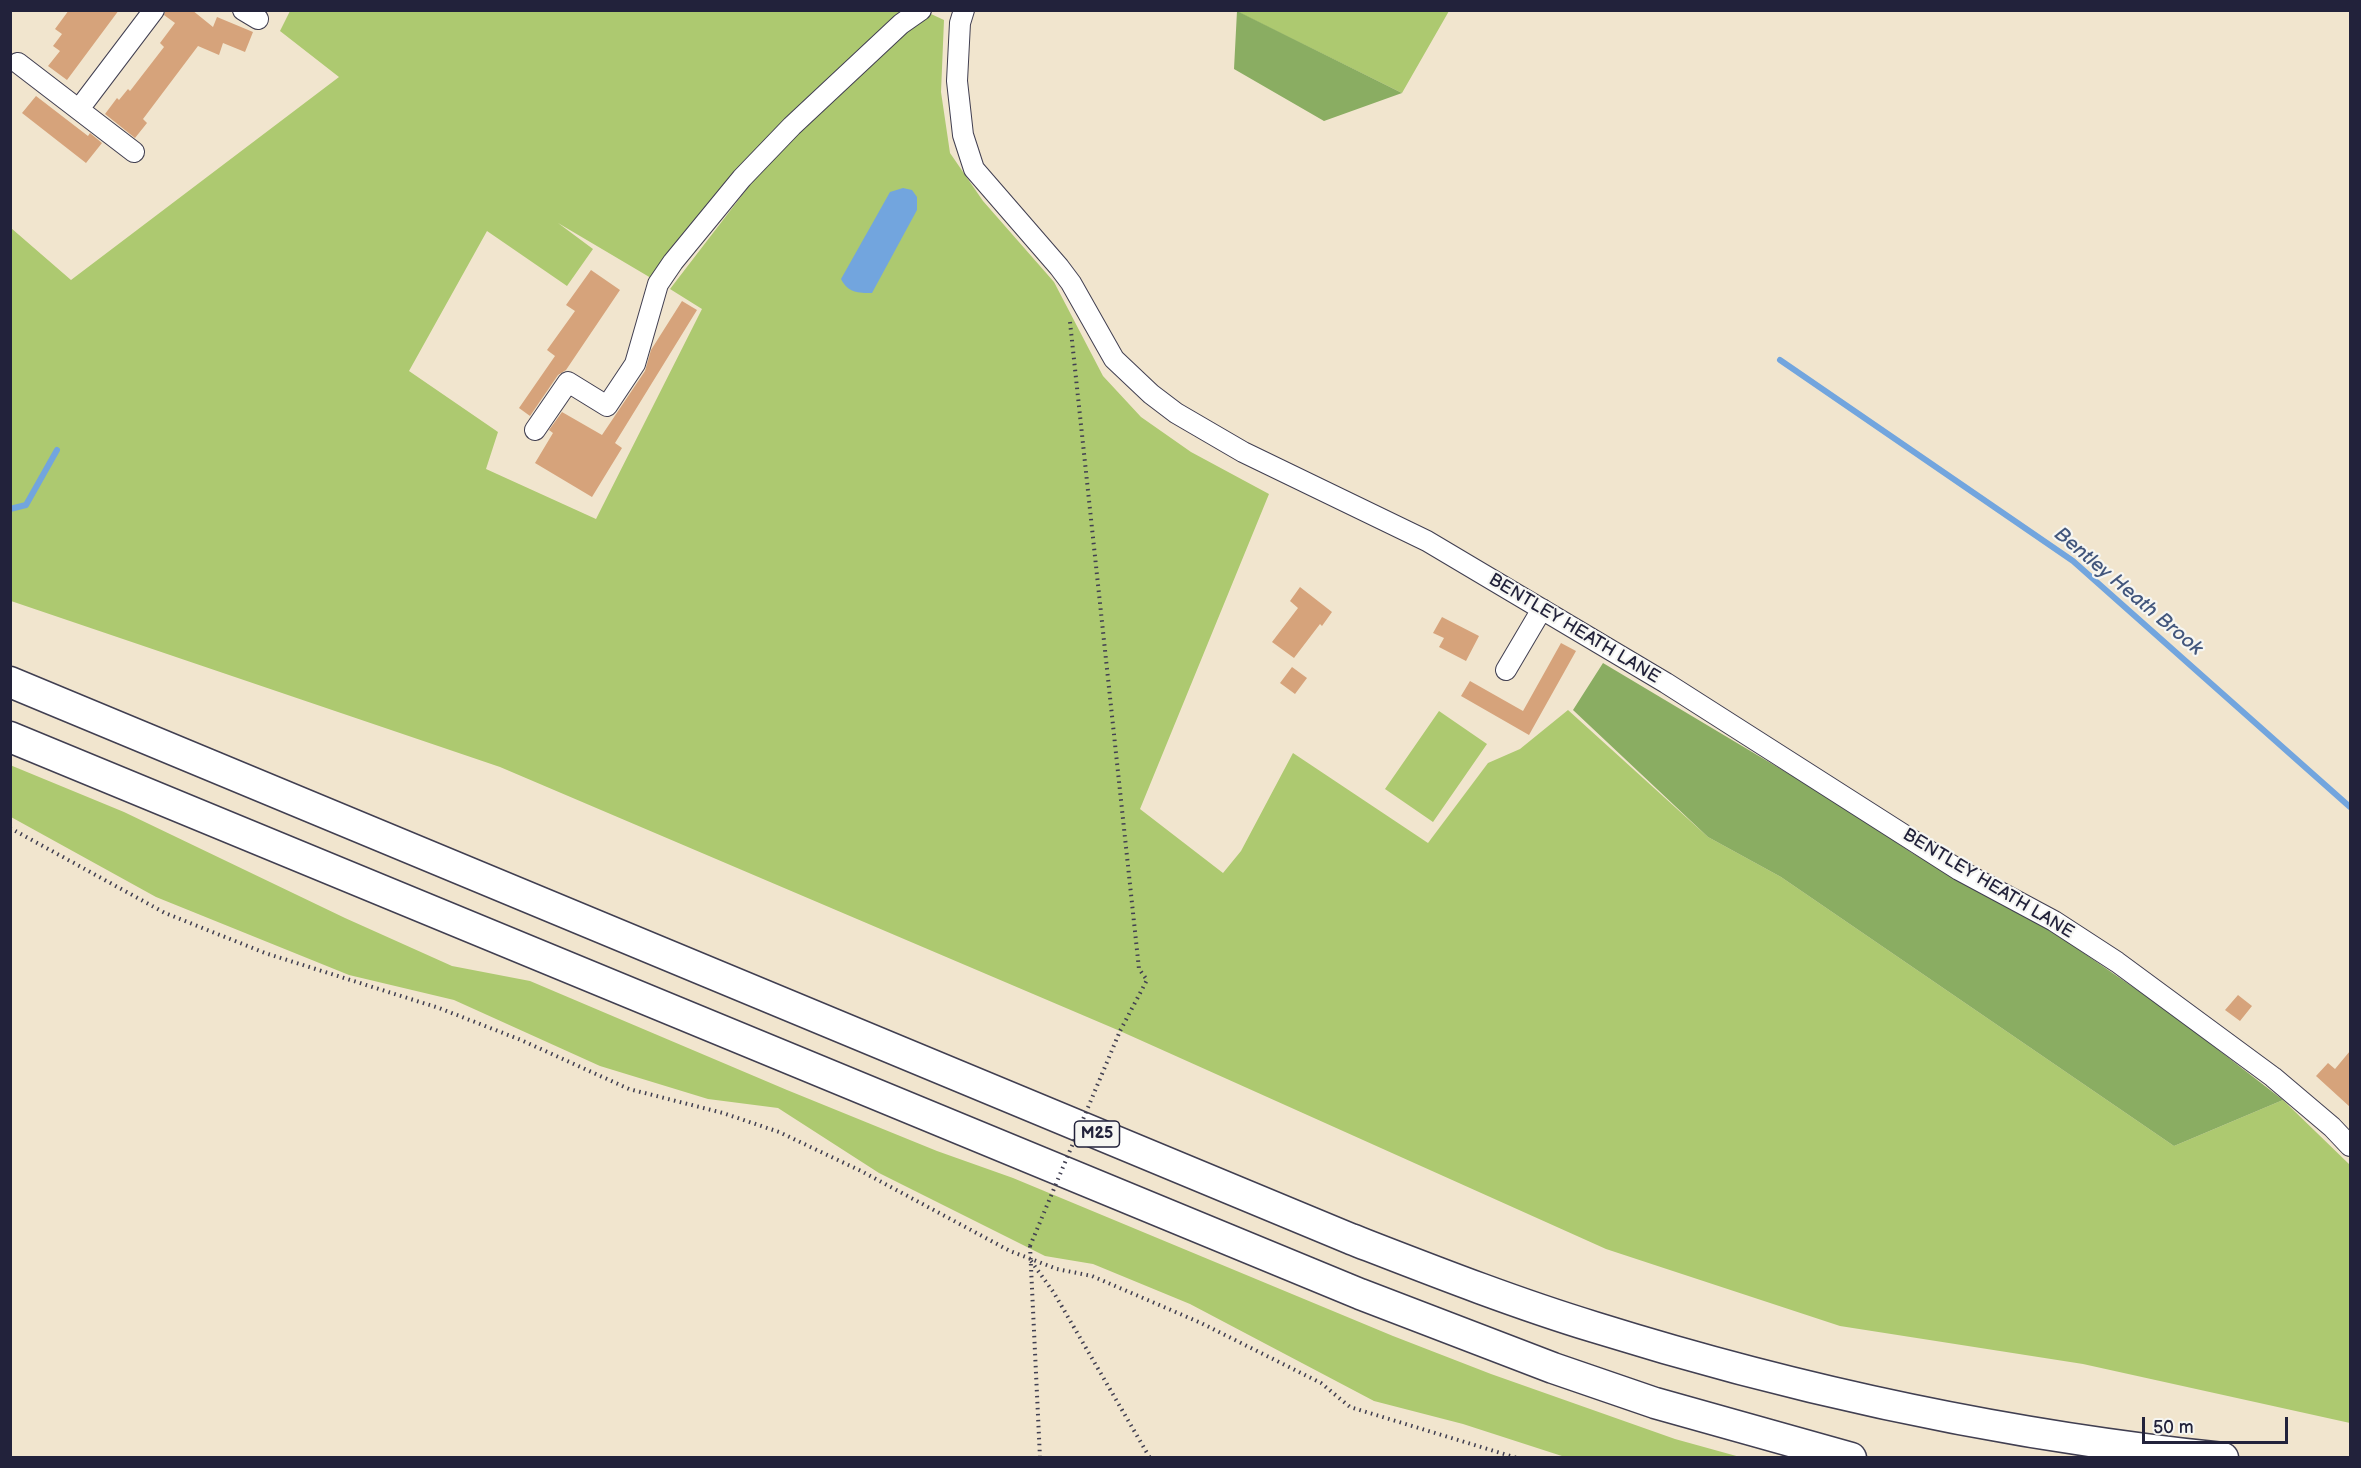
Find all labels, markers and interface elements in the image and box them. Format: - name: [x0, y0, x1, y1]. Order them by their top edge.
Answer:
- water label: Bentley Heath Brook: [2049, 523, 2207, 661]
- street label: BENTLEY HEATH LANE: [1484, 569, 1664, 689]
- street label: BENTLEY HEATH LANE: [1898, 824, 2078, 944]
- road number: M25: [1074, 1121, 1120, 1147]
- scale bar: [2145, 1405, 2290, 1443]
- text: 50 m: [2153, 1417, 2194, 1438]

